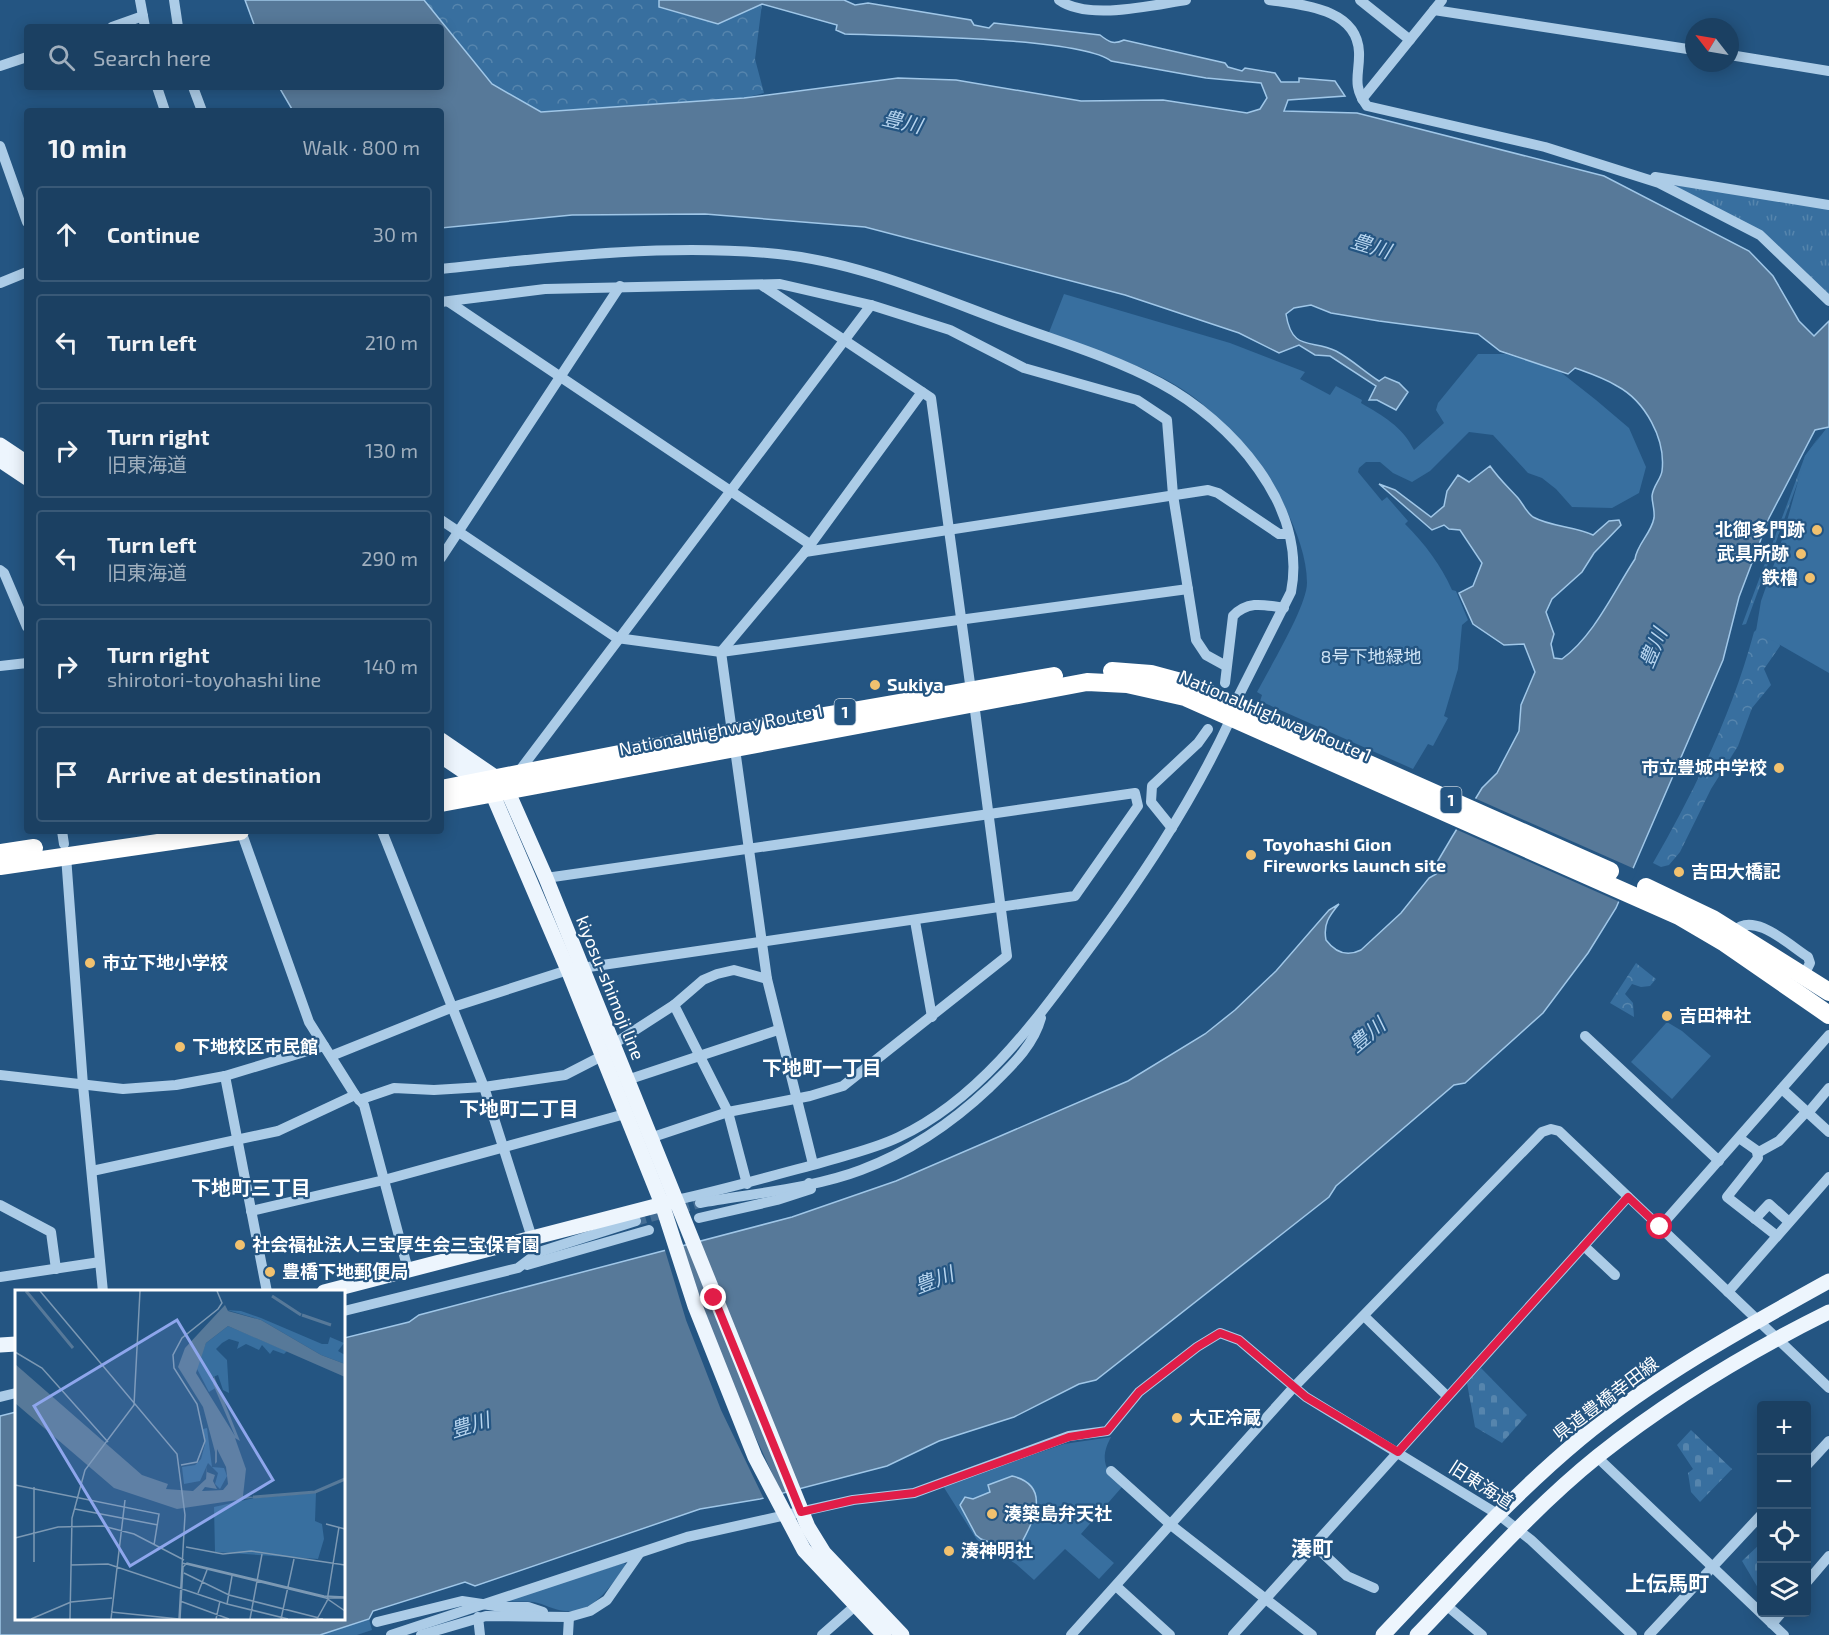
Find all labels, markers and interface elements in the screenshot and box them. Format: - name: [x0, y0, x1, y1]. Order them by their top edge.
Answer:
- north arrow: [1685, 18, 1739, 72]
- search box: [24, 24, 444, 90]
- icon: search: [45, 41, 78, 74]
- text: Search here: [93, 44, 211, 70]
- water label: 豊川: [880, 105, 926, 138]
- text: 10 min: [48, 132, 127, 163]
- text: Walk · 800 m: [303, 135, 420, 159]
- icon: ahead: [50, 218, 83, 251]
- text: Continue: [107, 221, 200, 247]
- text: 30 m: [373, 222, 418, 246]
- water label: 豊川: [1349, 228, 1396, 263]
- icon: left: [50, 326, 83, 359]
- text: Turn left: [107, 329, 196, 355]
- text: 210 m: [365, 330, 418, 354]
- text: Turn right: [107, 423, 209, 449]
- icon: right: [50, 434, 83, 467]
- text: 130 m: [365, 438, 418, 462]
- text: 旧東海道: [107, 452, 187, 476]
- place label: 北御多門跡: [1715, 518, 1805, 540]
- marker: 北御多門跡: [1810, 523, 1824, 537]
- text: Turn left: [107, 531, 196, 557]
- icon: left: [50, 542, 83, 575]
- place label: 武具所跡: [1717, 542, 1789, 564]
- text: 290 m: [361, 546, 418, 570]
- marker: 武具所跡: [1794, 547, 1808, 561]
- text: 旧東海道: [107, 560, 187, 584]
- place label: 鉄櫓: [1761, 566, 1798, 588]
- marker: 鉄櫓: [1803, 571, 1817, 585]
- water label: 豊川: [1633, 623, 1672, 671]
- text: Turn right: [107, 641, 209, 667]
- park label: 8号下地緑地: [1321, 645, 1421, 667]
- icon: right: [50, 650, 83, 683]
- text: 140 m: [364, 654, 418, 678]
- street label: National Highway Route 1: [1176, 664, 1375, 766]
- text: shirotori-toyohashi line: [107, 667, 321, 691]
- place label: Sukiya: [887, 673, 944, 695]
- marker: Sukiya: [868, 678, 882, 692]
- street label: National Highway Route 1: [617, 698, 825, 760]
- road number: 1: [834, 699, 856, 725]
- place label: 市立豊城中学校: [1641, 756, 1767, 778]
- icon: arrive: [50, 758, 83, 791]
- text: Arrive at destination: [107, 761, 321, 787]
- marker: 市立豊城中学校: [1772, 761, 1786, 775]
- road number: 1: [1440, 787, 1462, 813]
- place label: Toyohashi Gion Fireworks launch site: [1263, 833, 1446, 876]
- marker: Toyohashi Gion Fireworks launch site: [1244, 848, 1258, 862]
- place label: 吉田大橋記: [1691, 860, 1781, 882]
- marker: 吉田大橋記: [1672, 865, 1686, 879]
- street label: kiyosu-shimoji line: [572, 912, 650, 1063]
- place label: 市立下地小学校: [102, 951, 228, 973]
- marker: 市立下地小学校: [83, 956, 97, 970]
- place label: 吉田神社: [1679, 1004, 1751, 1026]
- marker: 吉田神社: [1660, 1009, 1674, 1023]
- water label: 豊川: [1343, 1011, 1391, 1056]
- place label: 下地校区市民館: [192, 1035, 318, 1057]
- marker: 下地校区市民館: [173, 1040, 187, 1054]
- district label: 下地町一丁目: [762, 1055, 882, 1079]
- district label: 下地町二丁目: [459, 1096, 579, 1120]
- district label: 下地町三丁目: [191, 1175, 311, 1199]
- route start: [1646, 1213, 1672, 1239]
- place label: 社会福祉法人三宝厚生会三宝保育園: [252, 1233, 540, 1255]
- marker: 社会福祉法人三宝厚生会三宝保育園: [233, 1238, 247, 1252]
- place label: 豊橋下地郵便局: [282, 1260, 408, 1282]
- water label: 豊川: [911, 1260, 958, 1297]
- marker: 豊橋下地郵便局: [263, 1265, 277, 1279]
- route end: [700, 1284, 726, 1310]
- inset map: [15, 1290, 345, 1620]
- street label: 県道豊橋幸田線: [1548, 1352, 1662, 1445]
- map controls: [1757, 1401, 1811, 1617]
- button: +: [1757, 1401, 1811, 1455]
- water label: 豊川: [447, 1406, 494, 1441]
- place label: 大正冷蔵: [1189, 1406, 1261, 1428]
- marker: 大正冷蔵: [1170, 1411, 1184, 1425]
- street label: 旧東海道: [1445, 1455, 1518, 1513]
- button: −: [1757, 1455, 1811, 1509]
- place label: 湊築島弁天社: [1004, 1502, 1112, 1524]
- marker: 湊築島弁天社: [985, 1507, 999, 1521]
- button: locate: [1757, 1509, 1811, 1563]
- district label: 湊町: [1291, 1535, 1333, 1560]
- place label: 湊神明社: [961, 1539, 1033, 1561]
- marker: 湊神明社: [942, 1544, 956, 1558]
- button: layers: [1757, 1563, 1811, 1617]
- district label: 上伝馬町: [1625, 1570, 1709, 1595]

